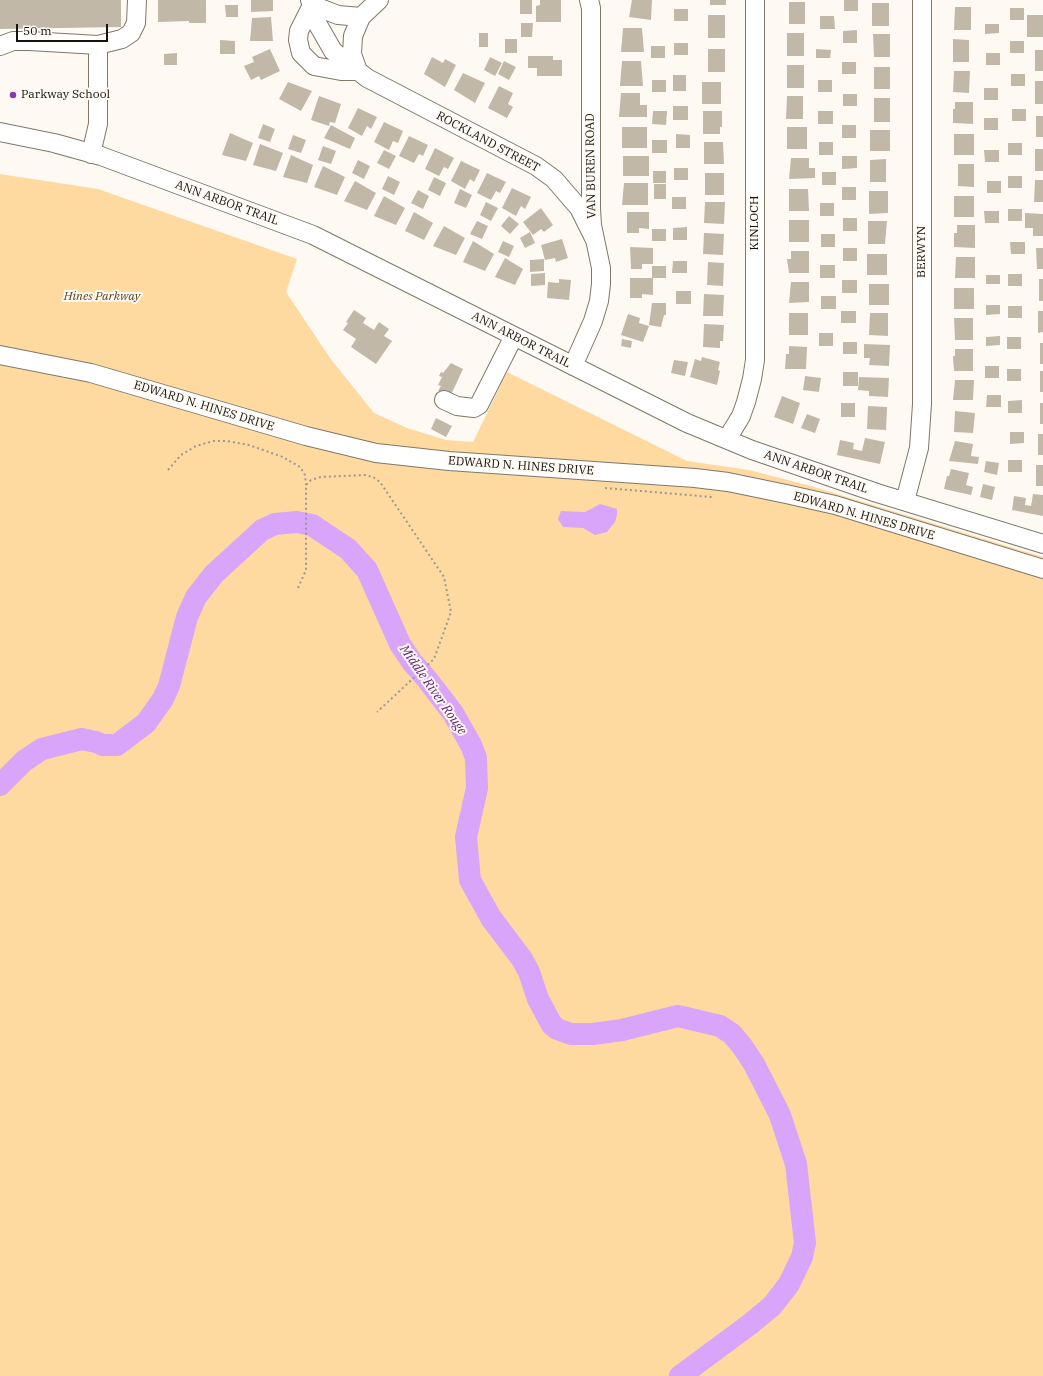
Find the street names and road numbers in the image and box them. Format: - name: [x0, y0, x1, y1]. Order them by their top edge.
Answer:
- street label: ROCKLAND STREET: [434, 109, 542, 175]
- street label: VAN BUREN ROAD: [583, 113, 599, 219]
- street label: ANN ARBOR TRAIL: [173, 178, 281, 228]
- street label: KINLOCH: [748, 196, 762, 250]
- street label: BERWYN: [915, 226, 929, 278]
- street label: ANN ARBOR TRAIL: [469, 309, 573, 371]
- street label: EDWARD N. HINES DRIVE: [132, 378, 276, 434]
- street label: ANN ARBOR TRAIL: [762, 447, 870, 497]
- street label: EDWARD N. HINES DRIVE: [447, 454, 595, 478]
- street label: EDWARD N. HINES DRIVE: [792, 489, 936, 543]

